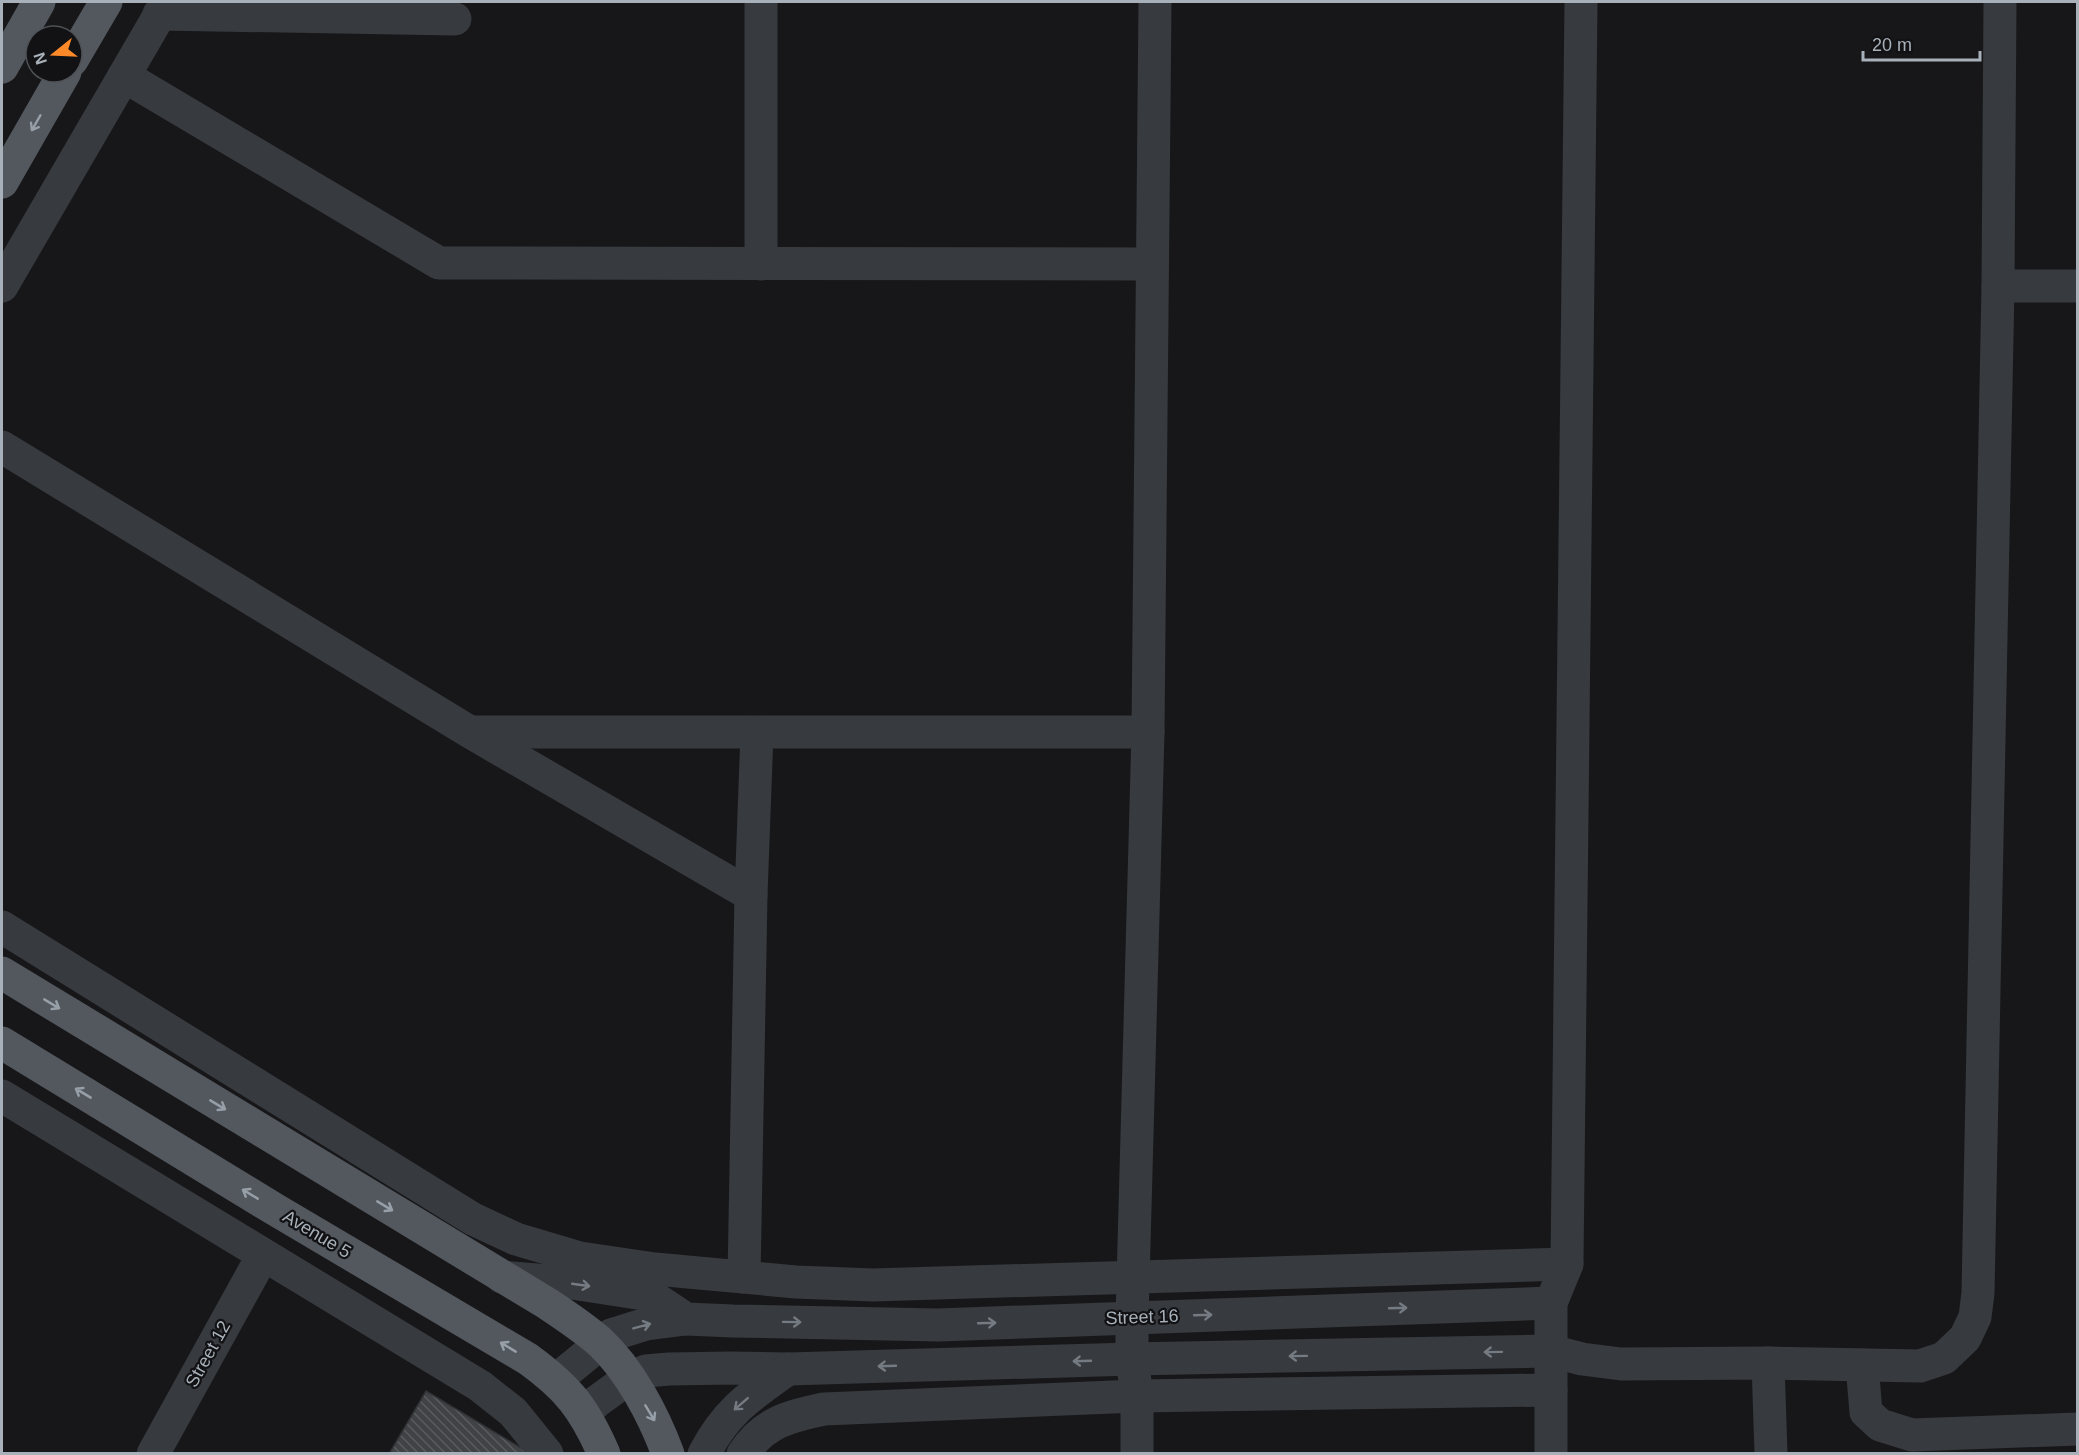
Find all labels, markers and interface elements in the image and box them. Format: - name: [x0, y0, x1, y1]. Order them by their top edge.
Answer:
- north arrow: [24, 24, 84, 84]
- scale bar: [1863, 24, 1980, 62]
- text: 20 m: [1872, 35, 1912, 55]
- text: N: [30, 50, 50, 67]
- one-way arrow: [29, 114, 41, 131]
- one-way arrow: [43, 997, 60, 1010]
- one-way arrow: [75, 1086, 92, 1098]
- one-way arrow: [209, 1099, 226, 1111]
- one-way arrow: [242, 1188, 259, 1200]
- one-way arrow: [376, 1200, 393, 1212]
- street label: Avenue 5: [279, 1206, 355, 1262]
- one-way arrow: [570, 1279, 590, 1290]
- one-way arrow: [1387, 1303, 1407, 1314]
- street label: Street 16: [1105, 1306, 1179, 1328]
- one-way arrow: [1192, 1309, 1212, 1321]
- one-way arrow: [781, 1316, 801, 1327]
- street label: Street 12: [182, 1317, 234, 1391]
- one-way arrow: [976, 1317, 996, 1329]
- one-way arrow: [632, 1319, 651, 1331]
- one-way arrow: [500, 1341, 517, 1353]
- one-way arrow: [1483, 1346, 1503, 1358]
- one-way arrow: [1288, 1350, 1308, 1362]
- one-way arrow: [1072, 1355, 1092, 1366]
- one-way arrow: [877, 1361, 897, 1372]
- one-way arrow: [734, 1397, 749, 1411]
- one-way arrow: [644, 1404, 656, 1421]

